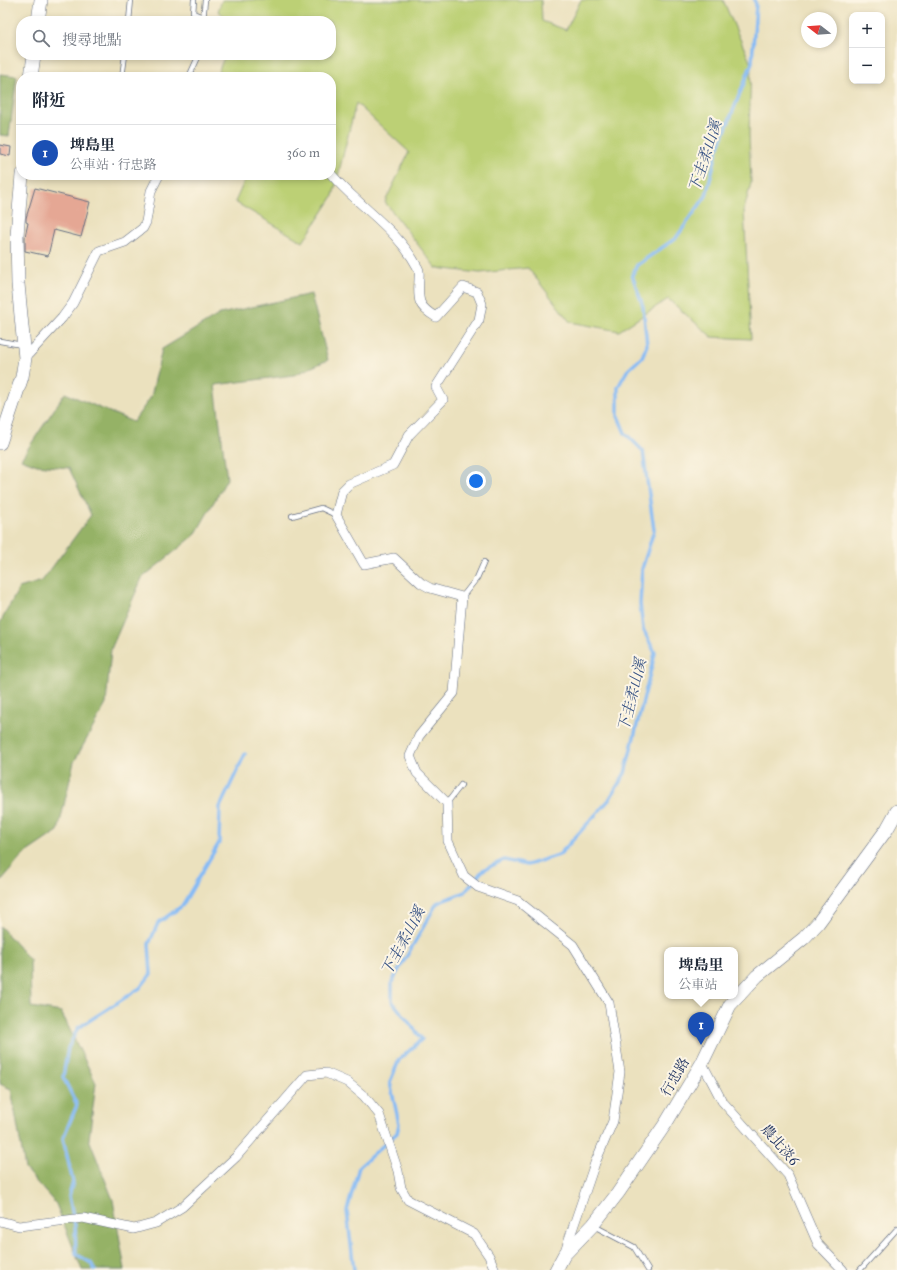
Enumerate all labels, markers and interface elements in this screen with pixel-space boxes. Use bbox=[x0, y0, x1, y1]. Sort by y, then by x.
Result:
north arrow bbox=[801, 12, 837, 48]
map controls bbox=[849, 12, 885, 84]
button: + bbox=[849, 12, 885, 48]
search box bbox=[16, 16, 336, 60]
icon: search bbox=[30, 27, 52, 49]
text: 搜尋地點 bbox=[62, 31, 122, 49]
button: − bbox=[849, 48, 885, 84]
text: 附近 bbox=[32, 90, 66, 111]
water label: 下圭柔山溪 bbox=[685, 116, 726, 194]
text: 埤島里 bbox=[70, 136, 115, 154]
text: 1 bbox=[42, 145, 48, 161]
text: 360 m bbox=[287, 145, 320, 161]
text: 公車站 · 行忠路 bbox=[70, 157, 156, 173]
your location bbox=[466, 471, 486, 491]
water label: 下圭柔山溪 bbox=[614, 655, 650, 734]
water label: 下圭柔山溪 bbox=[377, 902, 429, 978]
popup bbox=[664, 947, 738, 999]
text: 埤島里 bbox=[678, 956, 724, 974]
text: 公車站 bbox=[678, 977, 718, 993]
pin: 1 bbox=[688, 1012, 714, 1045]
street label: 行忠路 bbox=[657, 1055, 693, 1099]
street label: 農北淡6 bbox=[757, 1121, 803, 1170]

